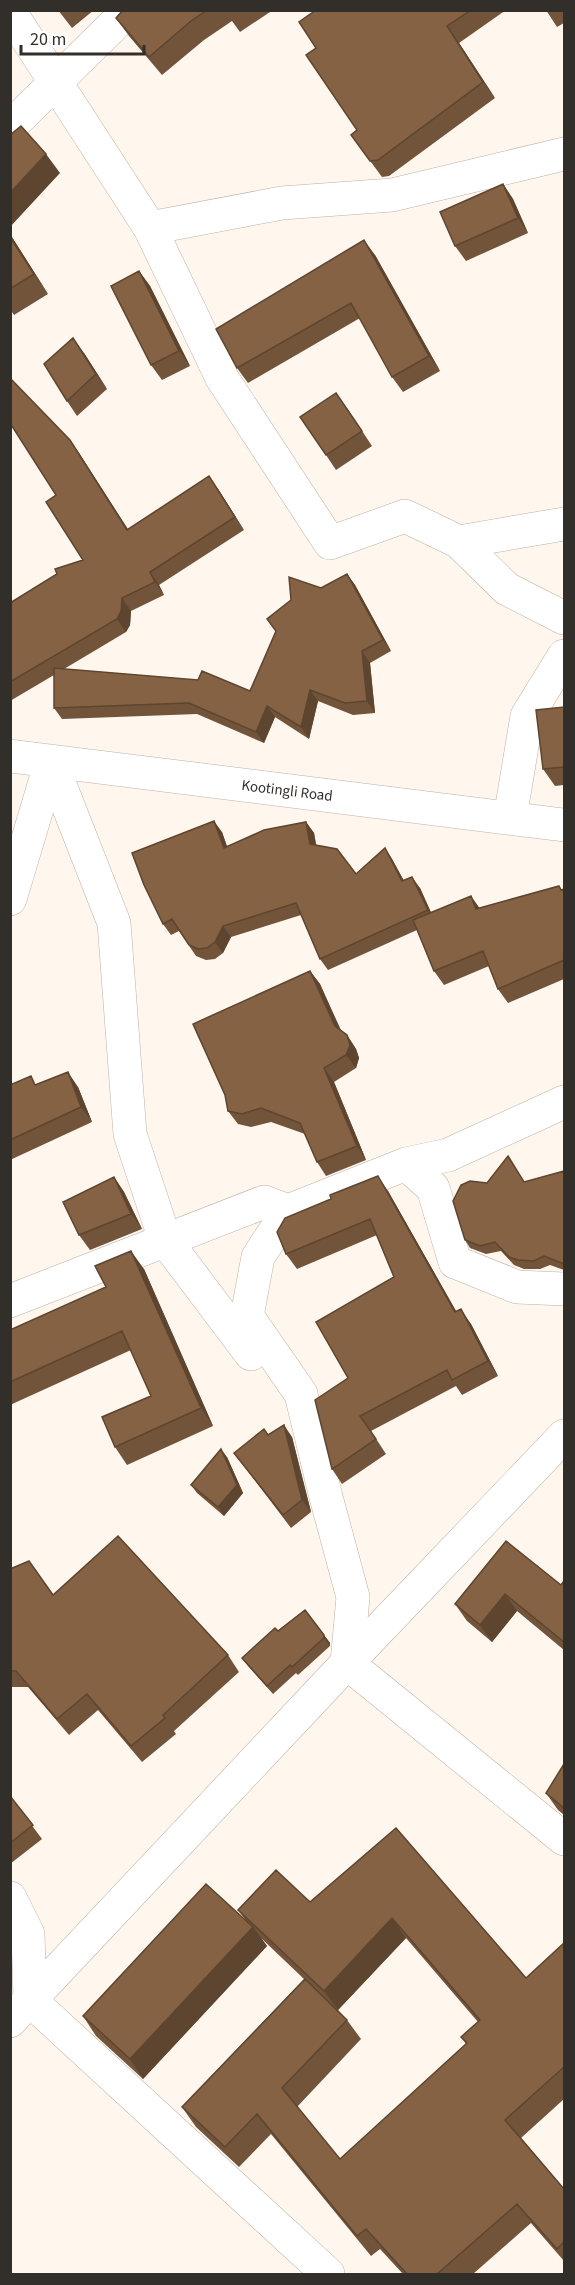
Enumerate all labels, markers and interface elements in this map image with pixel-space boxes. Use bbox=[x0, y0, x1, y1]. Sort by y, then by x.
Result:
scale bar bbox=[21, 18, 144, 56]
text: 20 m bbox=[30, 27, 66, 52]
street label: Kootingli Road bbox=[240, 775, 334, 807]

